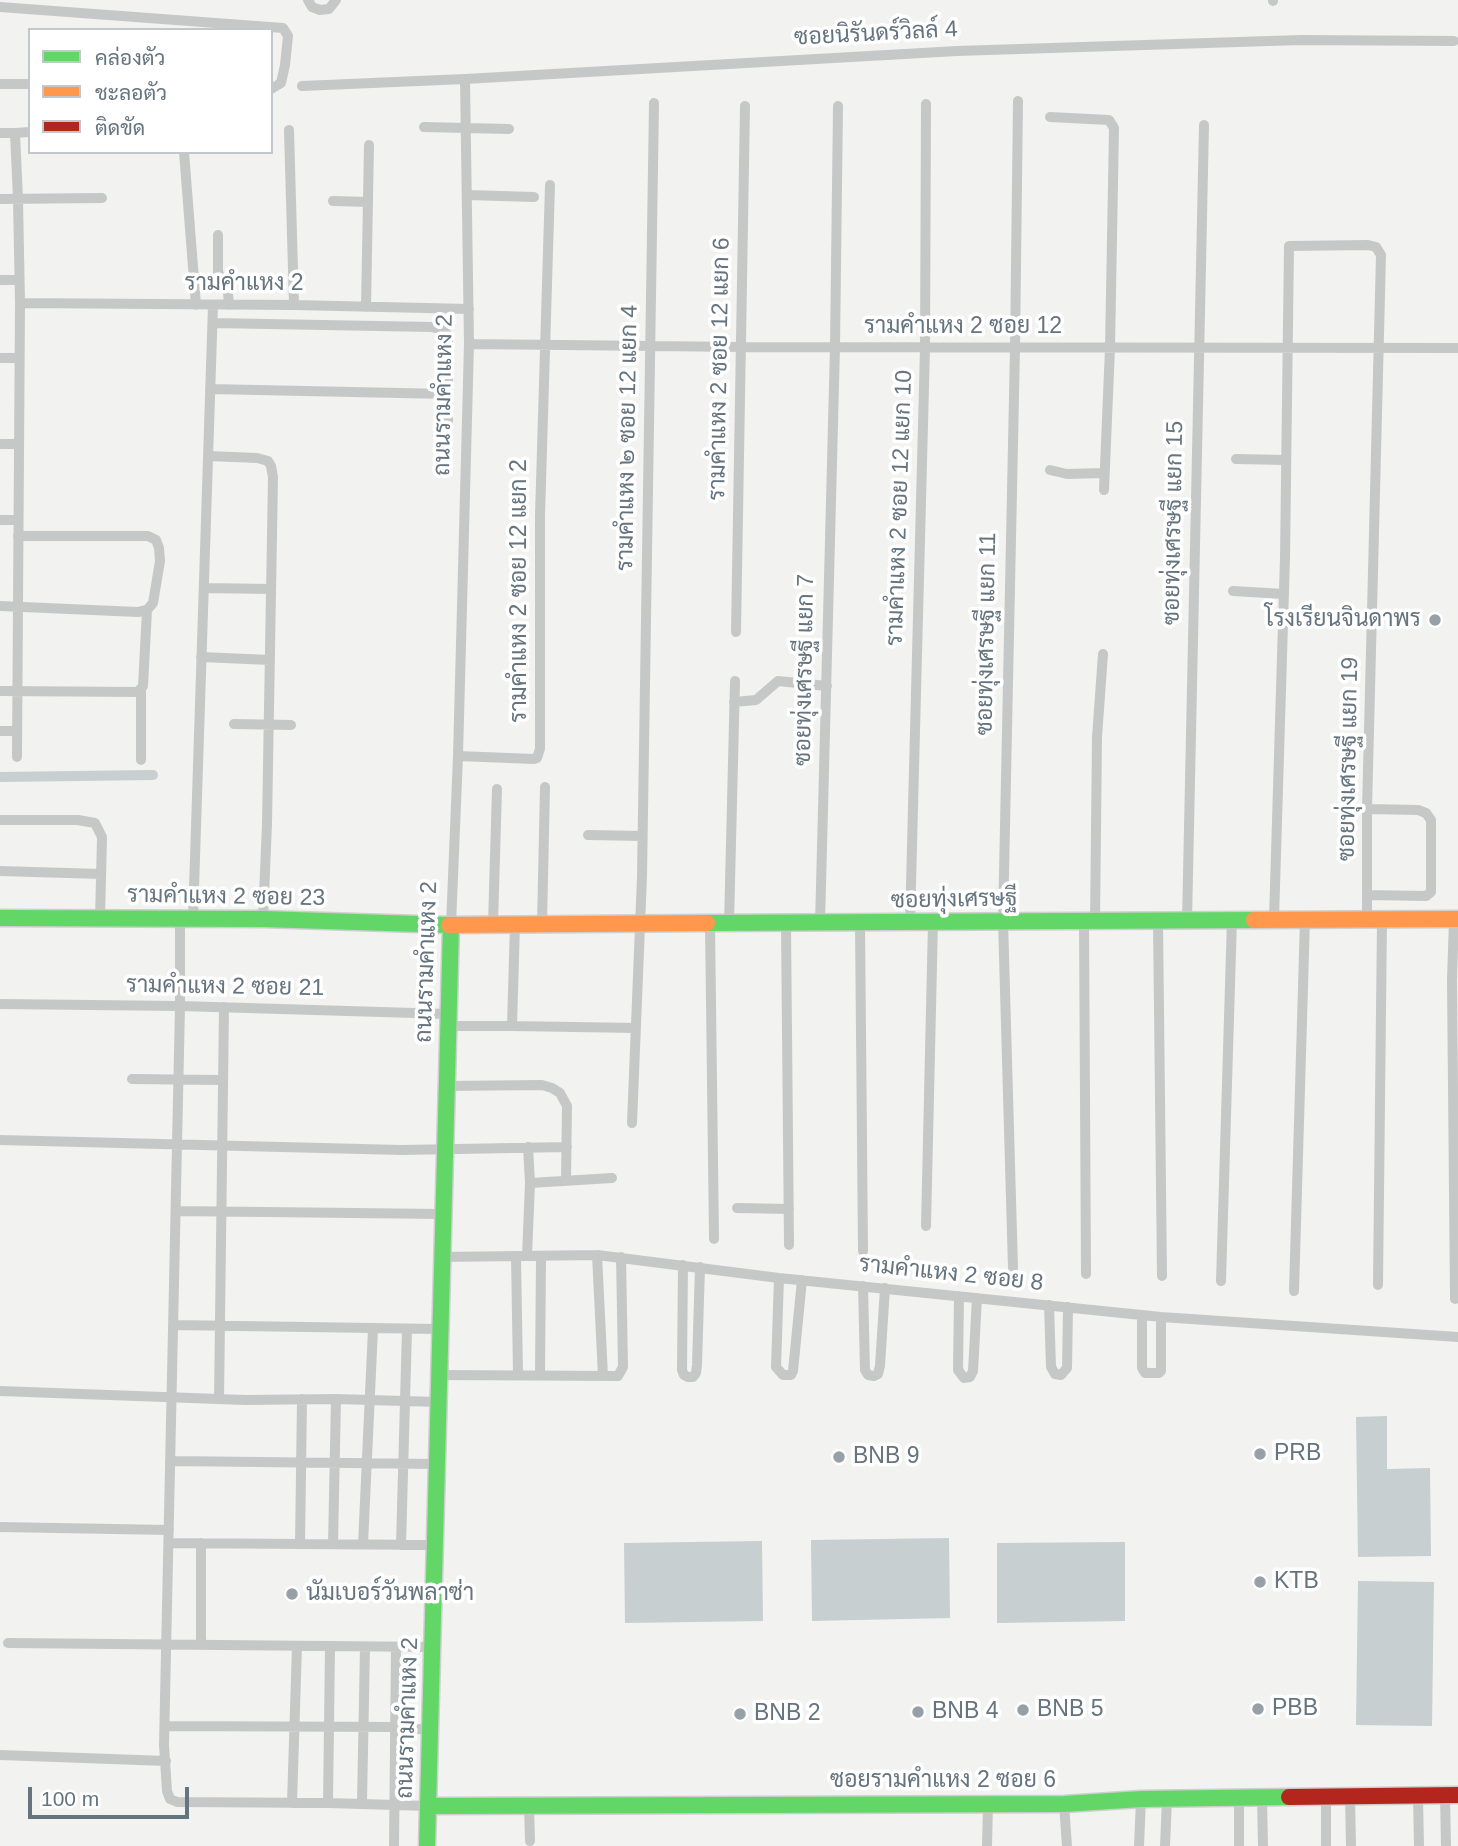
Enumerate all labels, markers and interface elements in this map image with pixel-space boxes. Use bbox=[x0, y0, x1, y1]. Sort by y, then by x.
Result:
street label: ซอยนิรันดร์วิลล์ 4 bbox=[794, 16, 958, 52]
legend bbox=[28, 28, 273, 154]
text: คล่องตัว bbox=[95, 46, 165, 69]
text: ชะลอตัว bbox=[95, 81, 167, 104]
text: ติดขัด bbox=[95, 116, 145, 139]
street label: รามคำแหง 2 ซอย 12 แยก 6 bbox=[704, 237, 736, 501]
street label: รามคำแหง 2 bbox=[184, 270, 304, 298]
street label: รามคำแหง ๒ ซอย 12 แยก 4 bbox=[612, 305, 644, 571]
street label: รามคำแหง 2 ซอย 12 bbox=[864, 313, 1062, 341]
street label: ถนนรามคำแหง 2 bbox=[429, 314, 459, 476]
street label: รามคำแหง 2 ซอย 12 แยก 10 bbox=[881, 369, 919, 647]
street label: ซอยทุ่งเศรษฐี แยก 15 bbox=[1158, 421, 1190, 625]
street label: รามคำแหง 2 ซอย 12 แยก 2 bbox=[506, 459, 534, 723]
street label: ซอยทุ่งเศรษฐี แยก 11 bbox=[971, 532, 1003, 736]
street label: ซอยทุ่งเศรษฐี แยก 7 bbox=[790, 574, 820, 766]
place label: โรงเรียนจินดาพร bbox=[1265, 606, 1421, 634]
marker: โรงเรียนจินดาพร bbox=[1427, 612, 1443, 628]
street label: ซอยทุ่งเศรษฐี แยก 19 bbox=[1333, 657, 1365, 861]
street label: รามคำแหง 2 ซอย 23 bbox=[127, 881, 325, 913]
street label: ถนนรามคำแหง 2 bbox=[410, 881, 444, 1043]
street label: ซอยทุ่งเศรษฐี bbox=[891, 885, 1017, 915]
street label: รามคำแหง 2 ซอย 21 bbox=[126, 971, 324, 1003]
street label: รามคำแหง 2 ซอย 8 bbox=[857, 1251, 1045, 1297]
place label: PRB bbox=[1274, 1440, 1321, 1468]
place label: BNB 9 bbox=[853, 1443, 919, 1471]
marker: PRB bbox=[1252, 1446, 1268, 1462]
marker: BNB 9 bbox=[831, 1449, 847, 1465]
place label: KTB bbox=[1274, 1568, 1319, 1596]
marker: KTB bbox=[1252, 1574, 1268, 1590]
place label: นัมเบอร์วันพลาซ่า bbox=[306, 1580, 474, 1608]
marker: นัมเบอร์วันพลาซ่า bbox=[284, 1586, 300, 1602]
street label: ถนนรามคำแหง 2 bbox=[391, 1637, 425, 1799]
place label: PBB bbox=[1272, 1695, 1318, 1723]
place label: BNB 5 bbox=[1037, 1696, 1103, 1724]
place label: BNB 4 bbox=[932, 1698, 998, 1726]
place label: BNB 2 bbox=[754, 1700, 820, 1728]
marker: PBB bbox=[1250, 1701, 1266, 1717]
marker: BNB 5 bbox=[1015, 1702, 1031, 1718]
marker: BNB 4 bbox=[910, 1704, 926, 1720]
marker: BNB 2 bbox=[732, 1706, 748, 1722]
street label: ซอยรามคำแหง 2 ซอย 6 bbox=[830, 1767, 1056, 1795]
scale bar bbox=[32, 1772, 192, 1816]
text: 100 m bbox=[41, 1787, 99, 1810]

